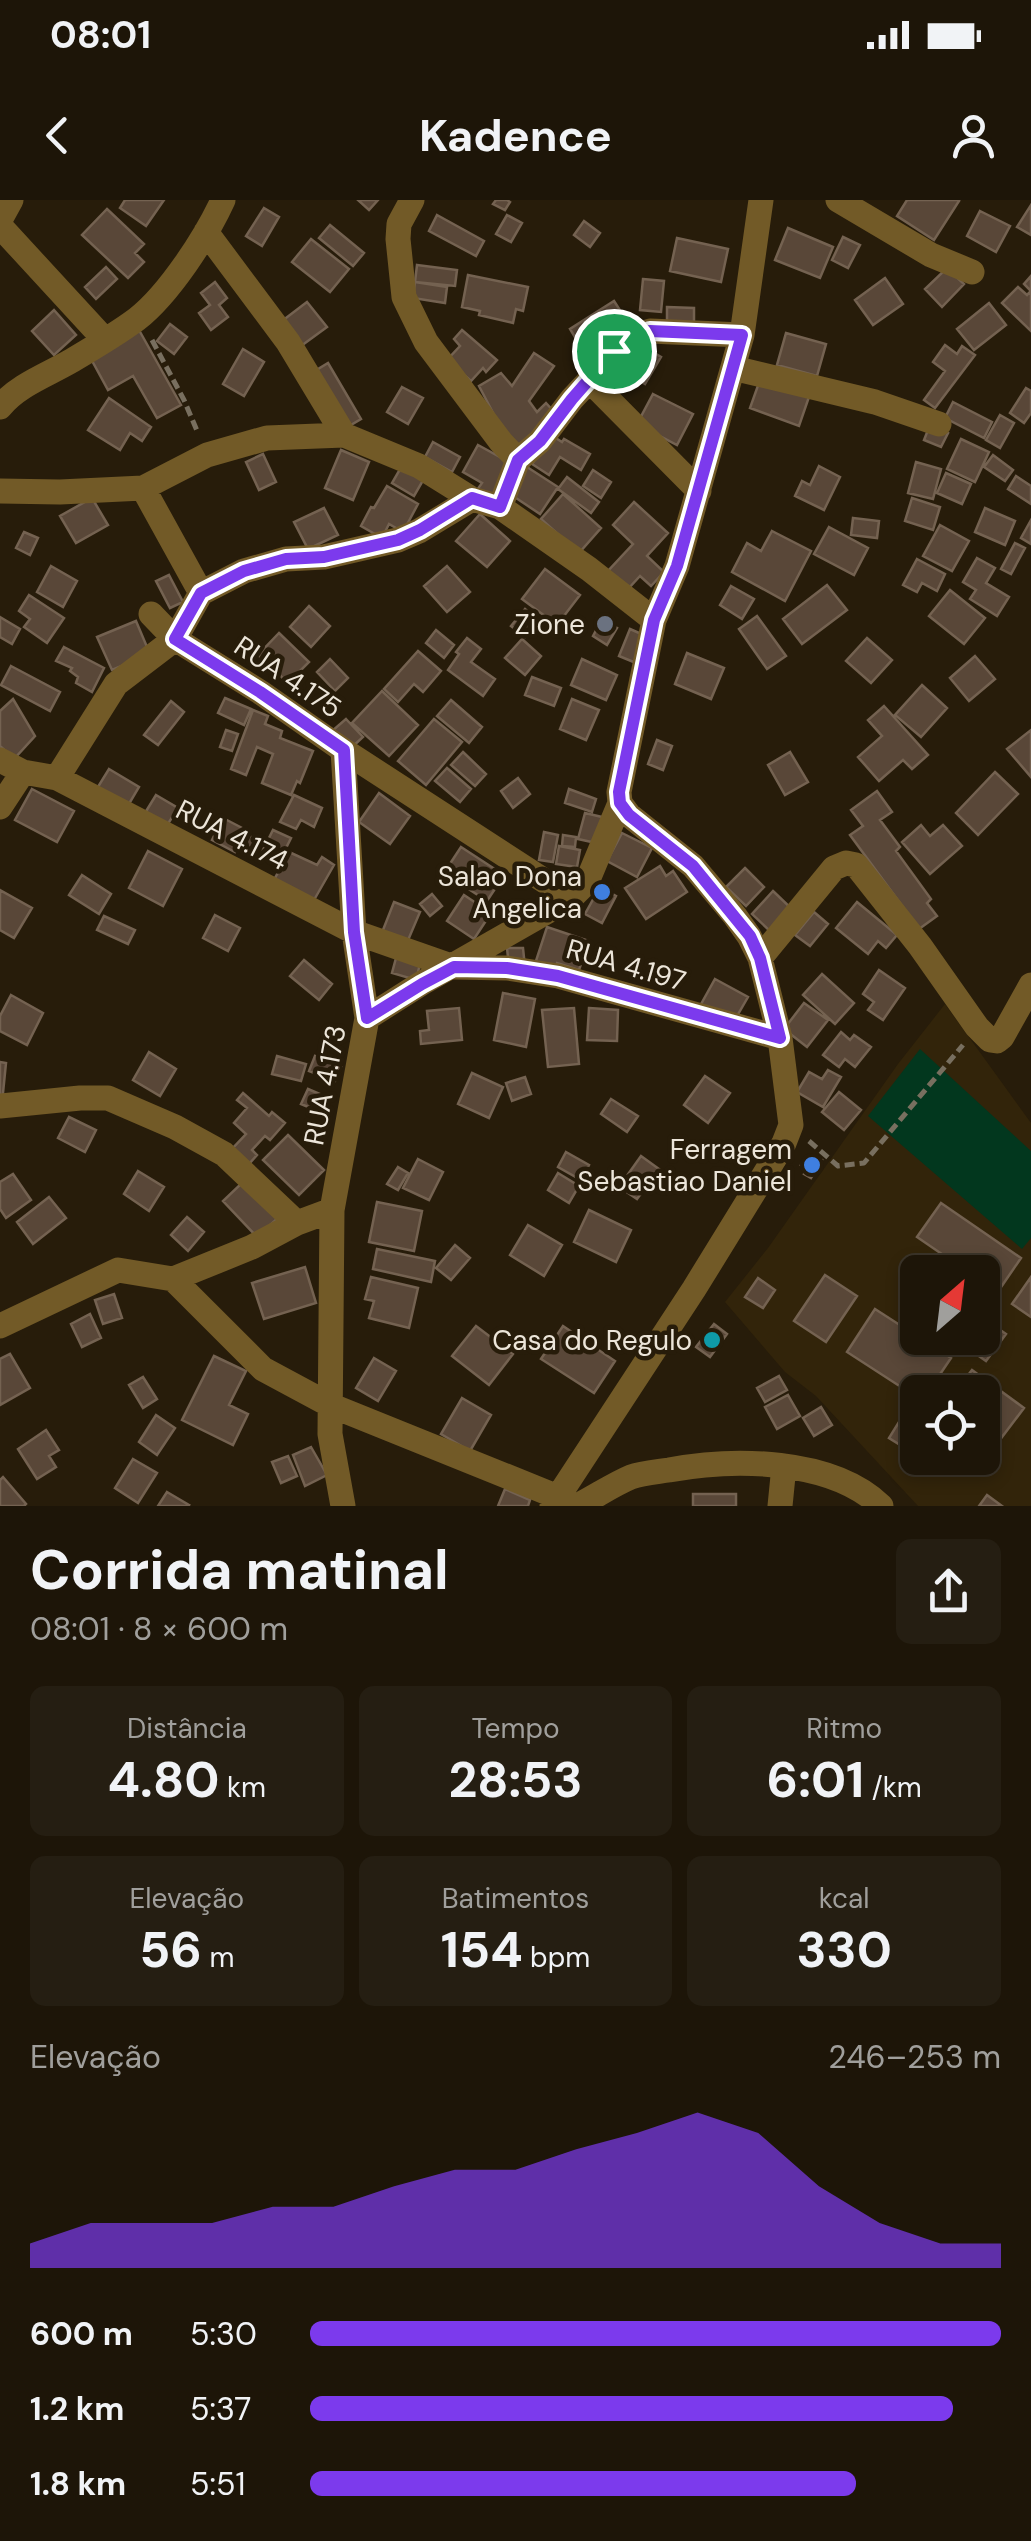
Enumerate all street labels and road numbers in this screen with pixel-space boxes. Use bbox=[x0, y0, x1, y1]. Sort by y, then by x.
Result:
street label: RUA 4.175 bbox=[227, 628, 349, 726]
street label: RUA 4.174 bbox=[170, 791, 294, 879]
street label: RUA 4.197 bbox=[562, 930, 690, 1000]
street label: RUA 4.173 bbox=[295, 1022, 355, 1148]

